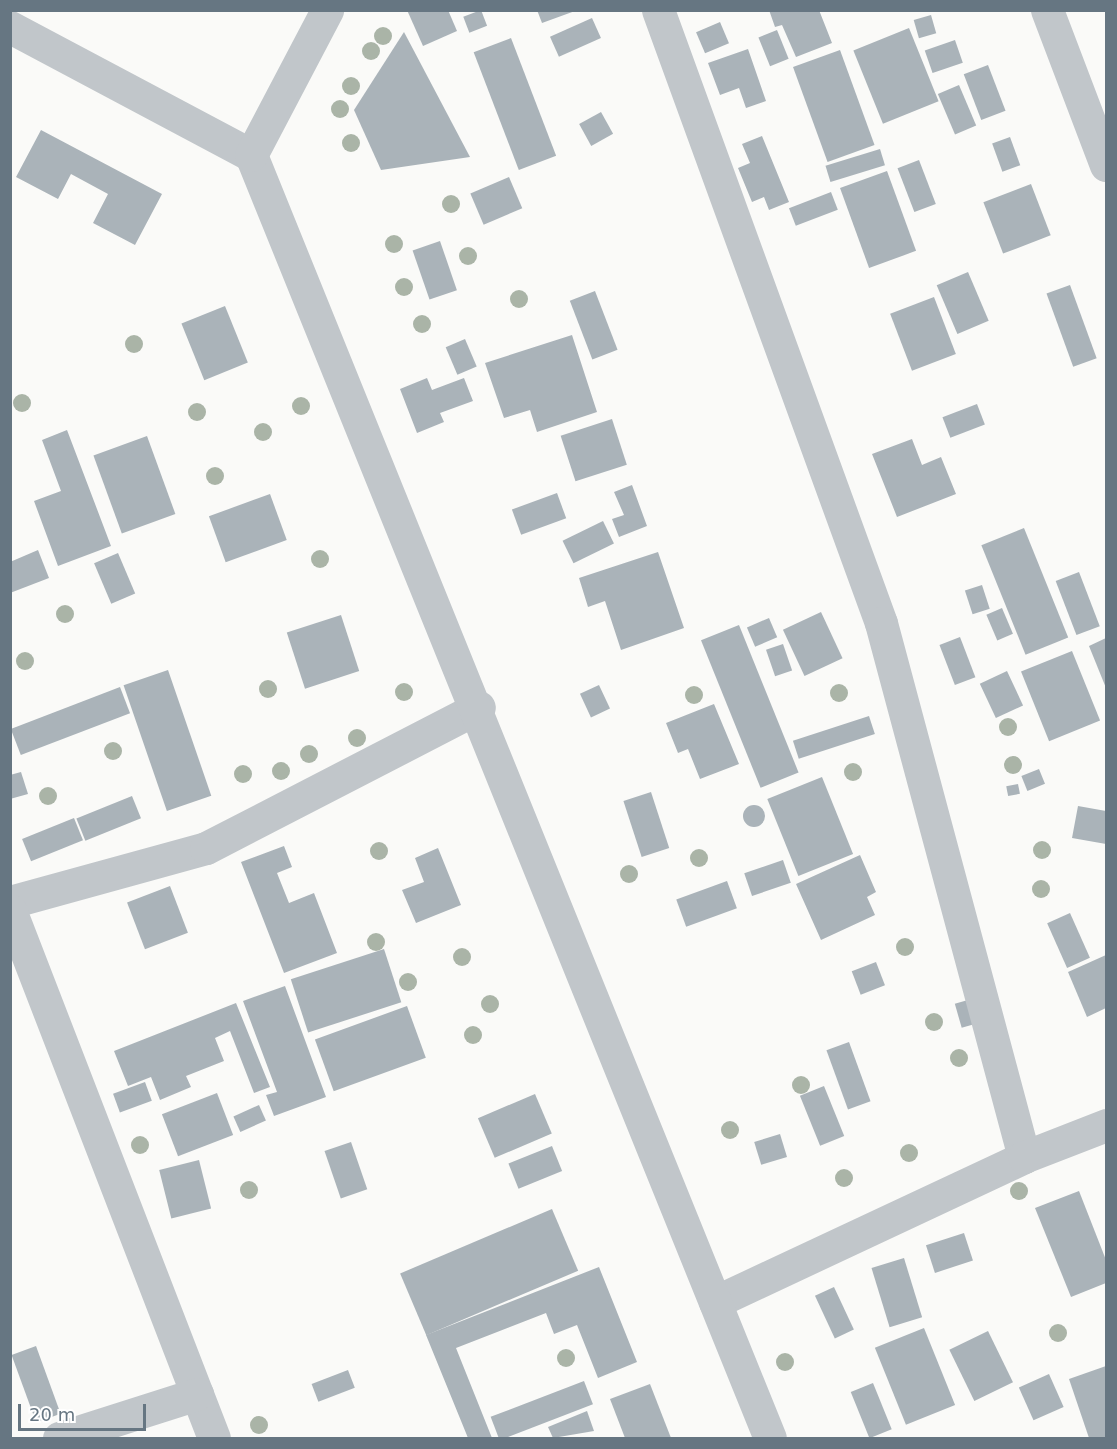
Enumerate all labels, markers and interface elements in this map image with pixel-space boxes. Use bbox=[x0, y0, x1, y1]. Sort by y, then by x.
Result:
scale bar bbox=[21, 1392, 148, 1430]
text: 20 m bbox=[29, 1404, 75, 1425]

